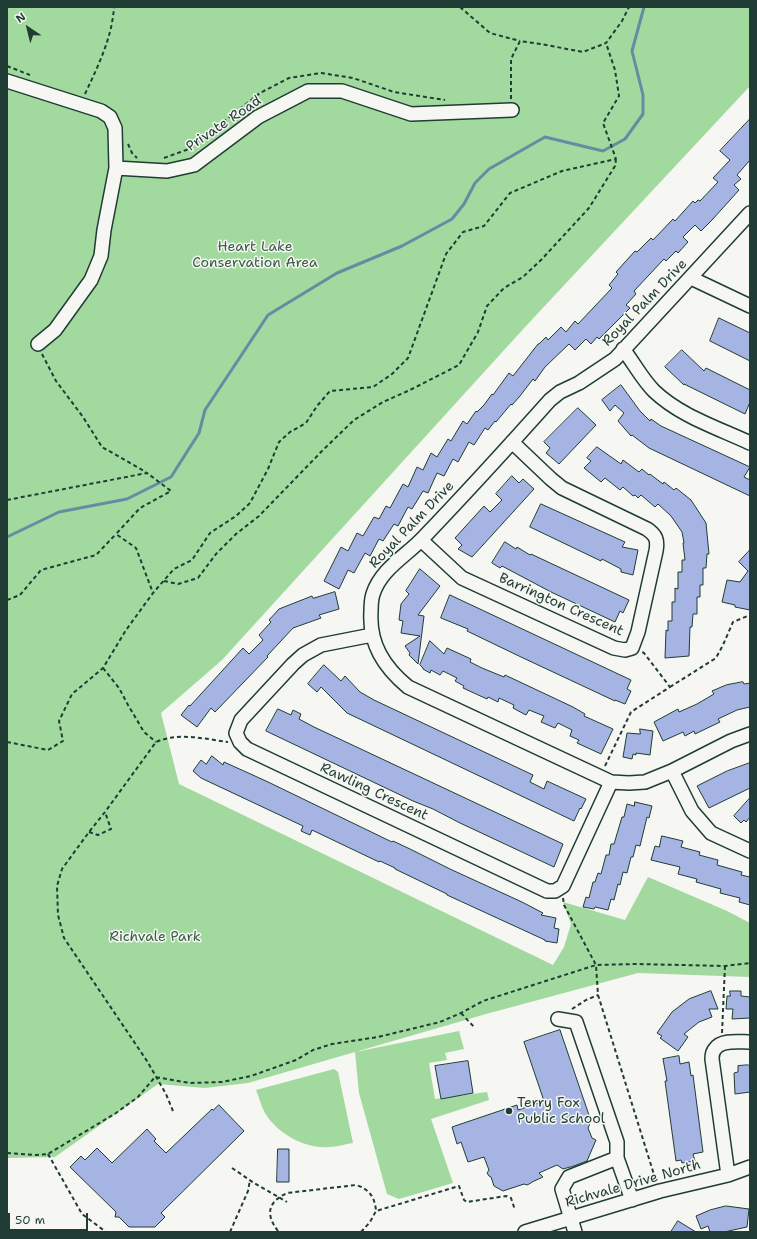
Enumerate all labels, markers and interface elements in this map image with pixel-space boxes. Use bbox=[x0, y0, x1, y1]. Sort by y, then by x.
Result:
north arrow bbox=[8, 8, 48, 48]
text: N bbox=[13, 9, 29, 26]
street label: Private Road bbox=[183, 93, 265, 155]
park label: Heart Lake Conservation Area bbox=[192, 239, 318, 272]
street label: Royal Palm Drive bbox=[599, 256, 691, 350]
street label: Royal Palm Drive bbox=[366, 478, 458, 572]
street label: Barrington Crescent bbox=[496, 570, 626, 640]
street label: Rawling Crescent bbox=[317, 760, 431, 824]
park label: Richvale Park bbox=[109, 929, 201, 945]
place label: Terry Fox Public School bbox=[517, 1095, 605, 1128]
marker: Terry Fox Public School bbox=[504, 1106, 514, 1116]
street label: Richvale Drive North bbox=[563, 1157, 703, 1211]
scale bar bbox=[10, 1205, 90, 1231]
text: 50 m bbox=[15, 1212, 45, 1228]

